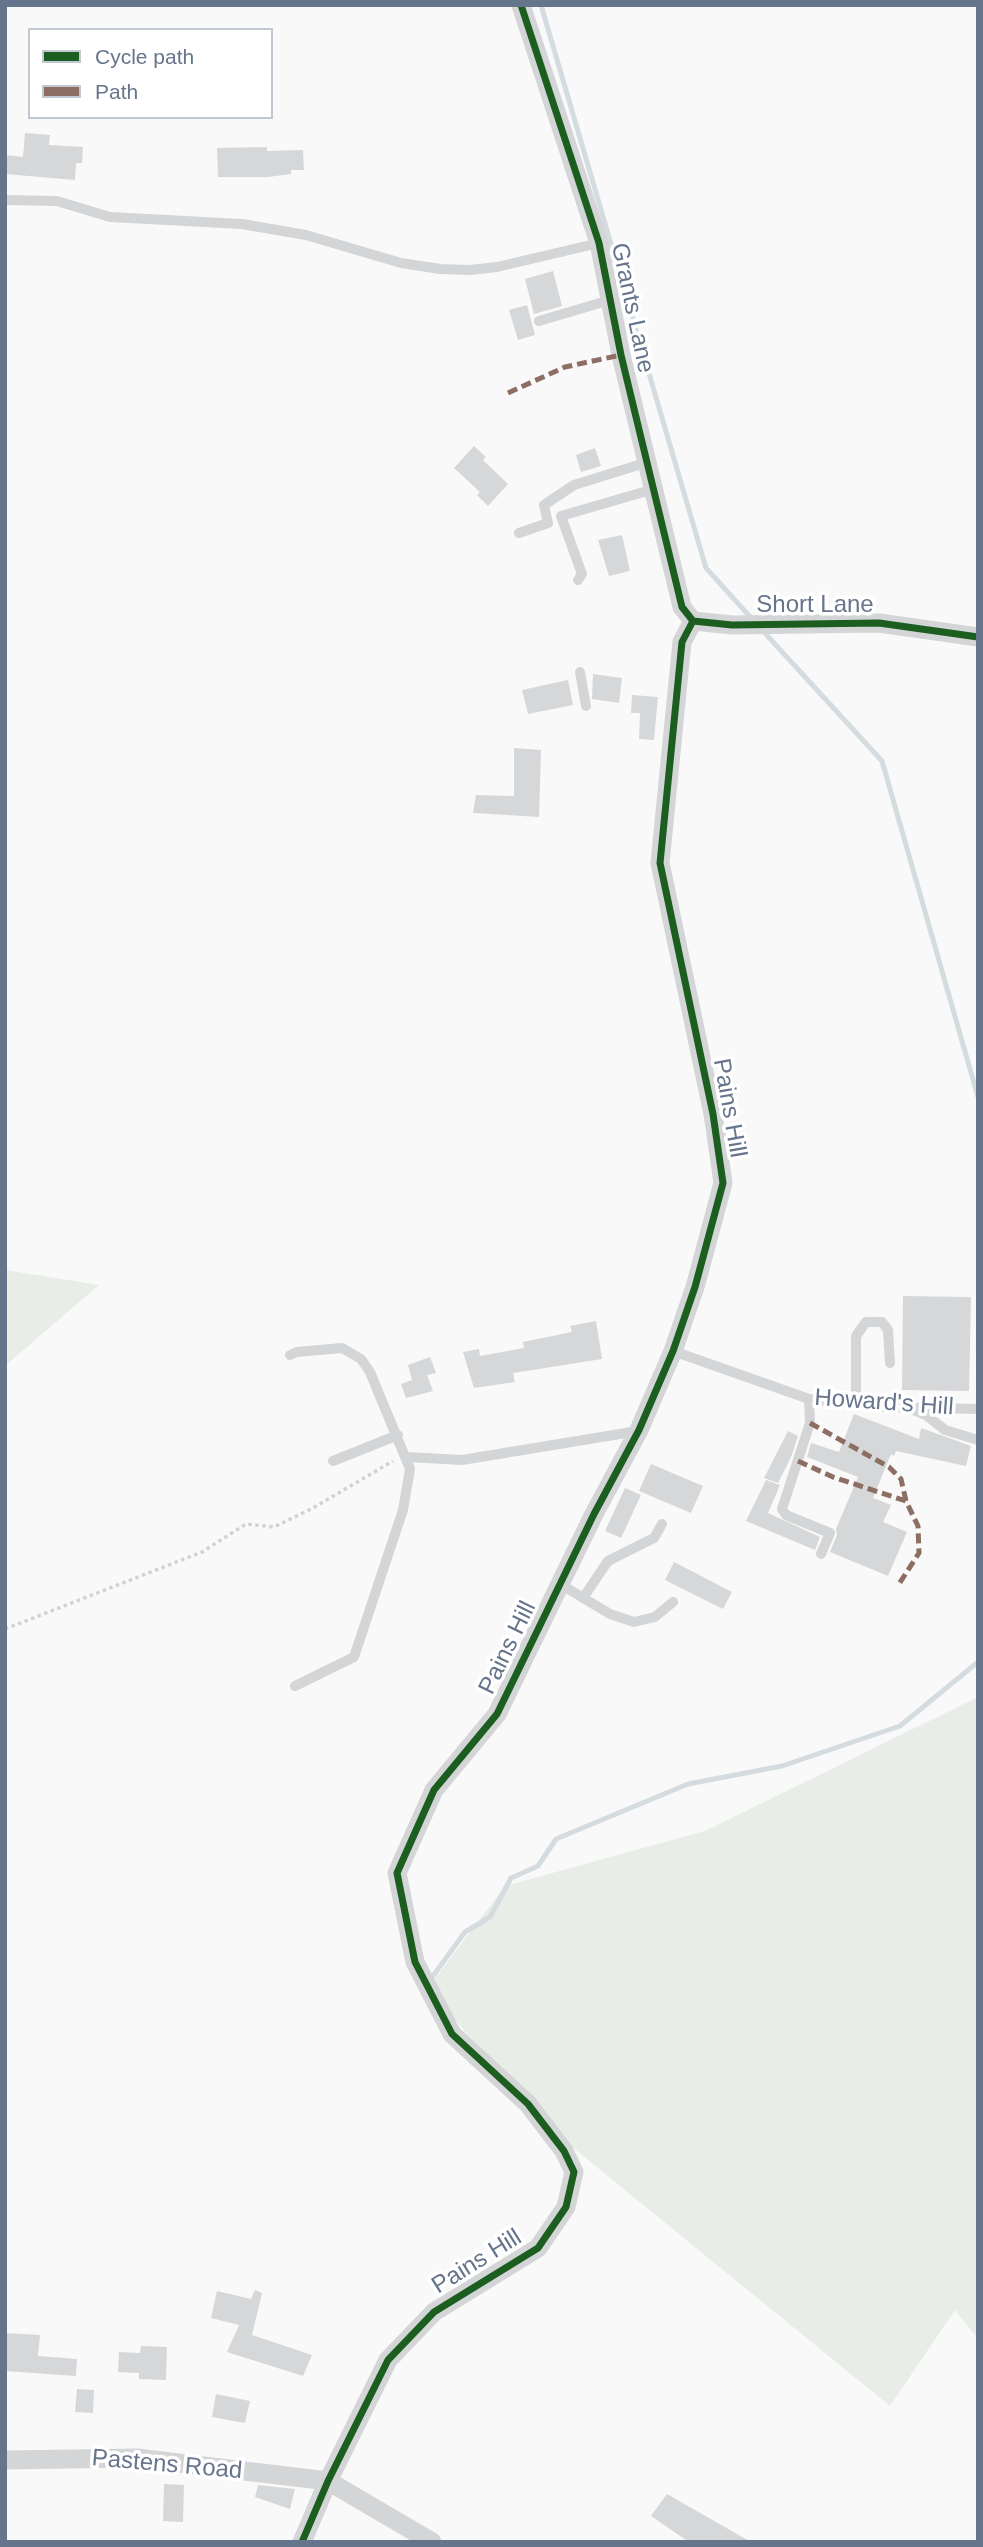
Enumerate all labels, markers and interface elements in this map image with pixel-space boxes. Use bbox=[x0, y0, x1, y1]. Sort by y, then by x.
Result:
legend bbox=[28, 28, 273, 119]
text: Cycle path bbox=[95, 45, 194, 68]
text: Path bbox=[95, 80, 138, 103]
street label: Grants Lane bbox=[604, 240, 660, 376]
street label: Short Lane bbox=[756, 591, 874, 619]
street label: Pains Hill bbox=[706, 1056, 752, 1160]
street label: Howard's Hill bbox=[814, 1384, 954, 1422]
street label: Pains Hill bbox=[473, 1597, 543, 1699]
street label: Pains Hill bbox=[427, 2223, 527, 2301]
street label: Pastens Road bbox=[91, 2444, 243, 2486]

